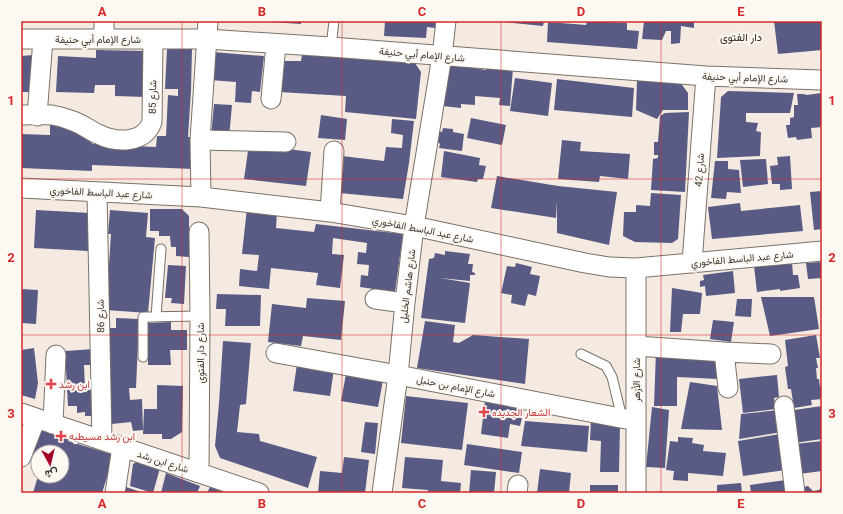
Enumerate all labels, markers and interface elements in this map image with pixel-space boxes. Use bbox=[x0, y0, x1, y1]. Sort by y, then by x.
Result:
text: A bbox=[98, 4, 107, 19]
text: B bbox=[258, 4, 266, 19]
text: C bbox=[418, 4, 427, 19]
text: D bbox=[577, 4, 585, 19]
text: E bbox=[737, 4, 745, 19]
district label: دار الفتوى bbox=[720, 31, 762, 44]
street label: شارع الإمام أبي حنيفة bbox=[55, 34, 141, 48]
street label: شارع الإمام أبي حنيفة bbox=[378, 45, 465, 67]
street label: شارع الإمام أبي حنيفة bbox=[702, 71, 788, 87]
street label: شارع 85 bbox=[147, 80, 159, 114]
text: 1 bbox=[7, 93, 15, 108]
text: 1 bbox=[828, 93, 836, 108]
street label: شارع 42 bbox=[693, 153, 707, 187]
street label: شارع عبد الباسط الفاخوري bbox=[49, 184, 153, 204]
street label: شارع عبد الباسط الفاخوري bbox=[371, 214, 475, 248]
street label: شارع هاشم الخليل bbox=[397, 248, 419, 324]
street label: شارع عبد الباسط الفاخوري bbox=[690, 249, 794, 271]
text: 2 bbox=[7, 250, 15, 265]
text: 2 bbox=[828, 250, 836, 265]
street label: شارع 86 bbox=[95, 299, 107, 333]
street label: شارع دار الفتوى bbox=[195, 322, 207, 383]
street label: شارع الأزهر bbox=[631, 358, 643, 403]
street label: شارع الإمام بن حنبل bbox=[415, 373, 496, 401]
marker: ابن رشد bbox=[46, 379, 56, 389]
place label: ابن رشد bbox=[59, 379, 90, 391]
text: 3 bbox=[7, 406, 15, 421]
text: 3 bbox=[828, 406, 836, 421]
marker: الشعار الجديده bbox=[479, 407, 489, 417]
place label: الشعار الجديده bbox=[492, 407, 550, 419]
marker: ابن رشد مسيطبه bbox=[56, 431, 66, 441]
place label: ابن رشد مسيطبه bbox=[69, 431, 135, 443]
north arrow bbox=[30, 444, 70, 484]
street label: شارع ابن رشد bbox=[135, 448, 190, 476]
text: ش bbox=[44, 466, 59, 481]
text: A bbox=[98, 496, 107, 511]
text: B bbox=[258, 496, 266, 511]
text: C bbox=[418, 496, 427, 511]
text: D bbox=[577, 496, 585, 511]
text: E bbox=[737, 496, 745, 511]

